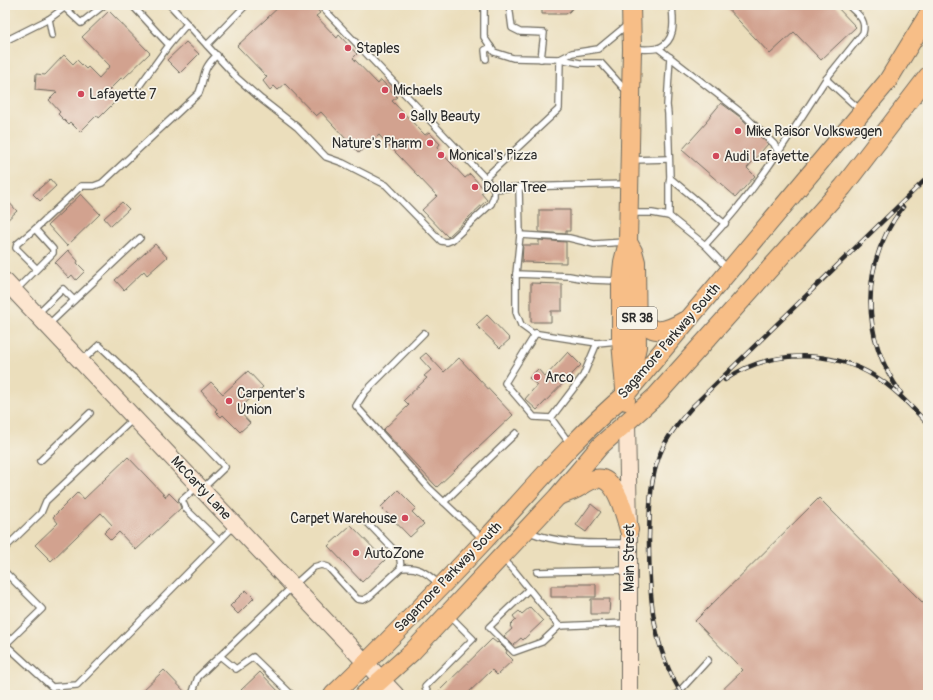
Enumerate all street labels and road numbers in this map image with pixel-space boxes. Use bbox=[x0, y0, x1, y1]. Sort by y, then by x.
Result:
street label: Sagamore Parkway South bbox=[614, 280, 724, 402]
road number: SR 38 bbox=[617, 307, 657, 329]
street label: McCarty Lane bbox=[167, 453, 235, 523]
street label: Sagamore Parkway South bbox=[391, 518, 505, 636]
street label: Main Street bbox=[621, 524, 638, 592]

